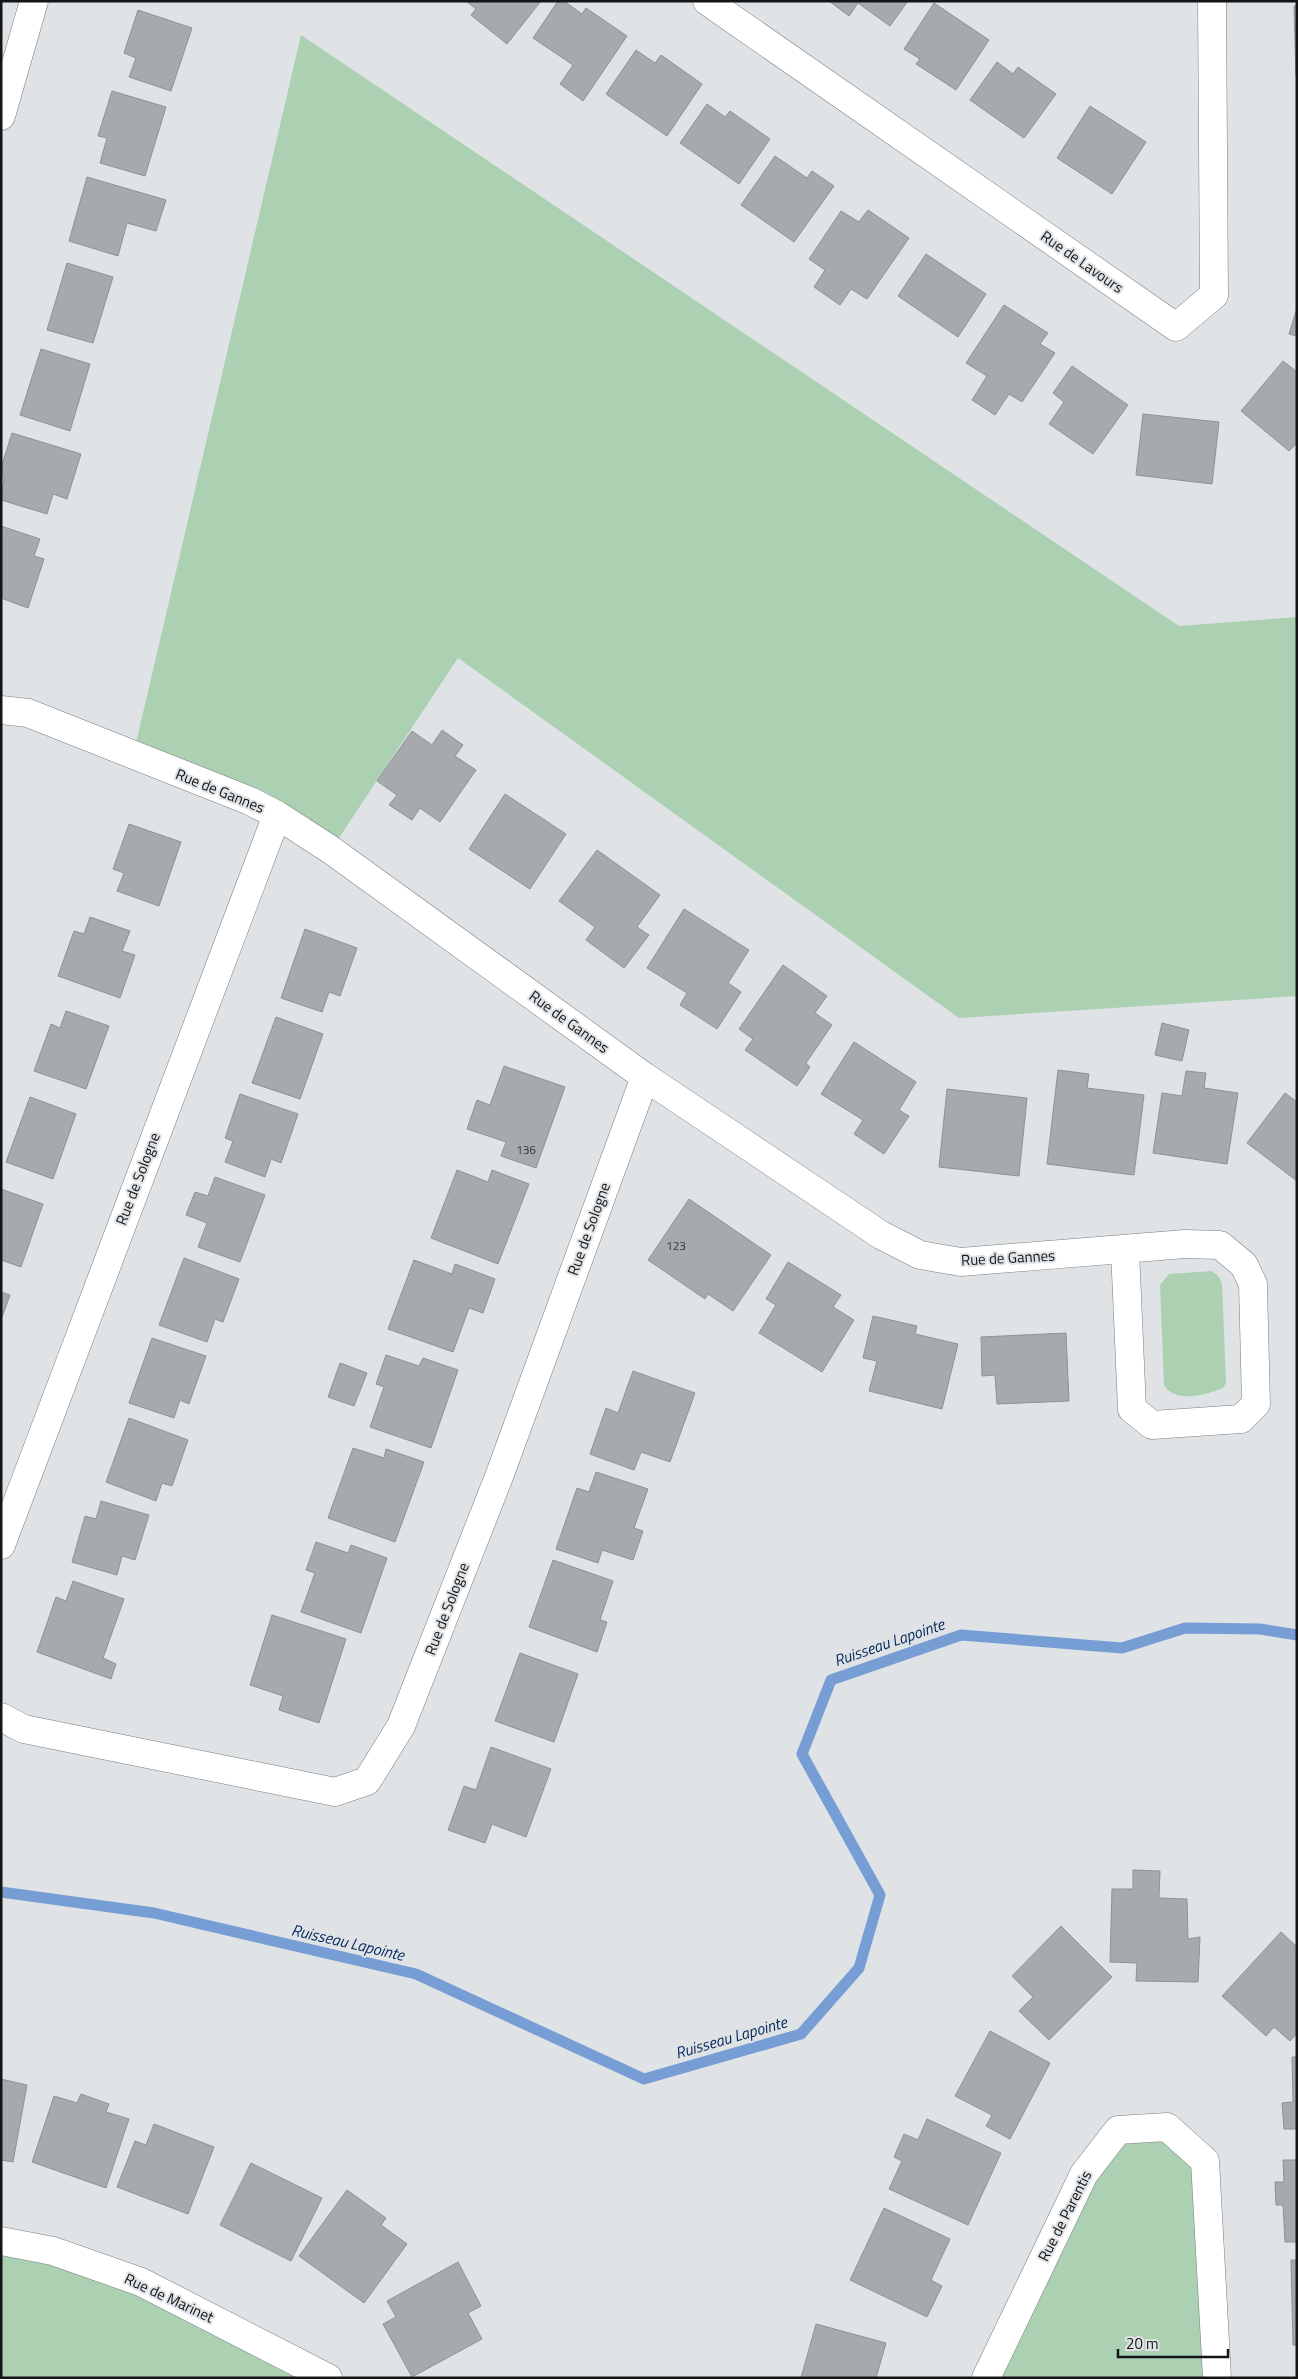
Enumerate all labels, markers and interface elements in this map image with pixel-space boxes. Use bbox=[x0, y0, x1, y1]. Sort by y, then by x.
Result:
street label: Rue de Lavours bbox=[1036, 224, 1128, 299]
street label: Rue de Gannes bbox=[172, 762, 268, 819]
street label: Rue de Gannes bbox=[524, 985, 614, 1059]
street label: Rue de Sologne bbox=[109, 1129, 166, 1229]
house number: 136 bbox=[516, 1140, 536, 1159]
street label: Rue de Sologne bbox=[561, 1179, 616, 1279]
house number: 123 bbox=[666, 1236, 686, 1255]
street label: Rue de Gannes bbox=[960, 1244, 1056, 1271]
street label: Rue de Sologne bbox=[418, 1559, 475, 1659]
water label: Ruisseau Lapointe bbox=[831, 1611, 949, 1672]
water label: Ruisseau Lapointe bbox=[289, 1917, 408, 1967]
water label: Ruisseau Lapointe bbox=[672, 2009, 791, 2064]
street label: Rue de Parentis bbox=[1032, 2166, 1097, 2265]
street label: Rue de Marinet bbox=[121, 2267, 218, 2329]
scale bar bbox=[1118, 2326, 1228, 2358]
text: 20 m bbox=[1126, 2332, 1159, 2355]

